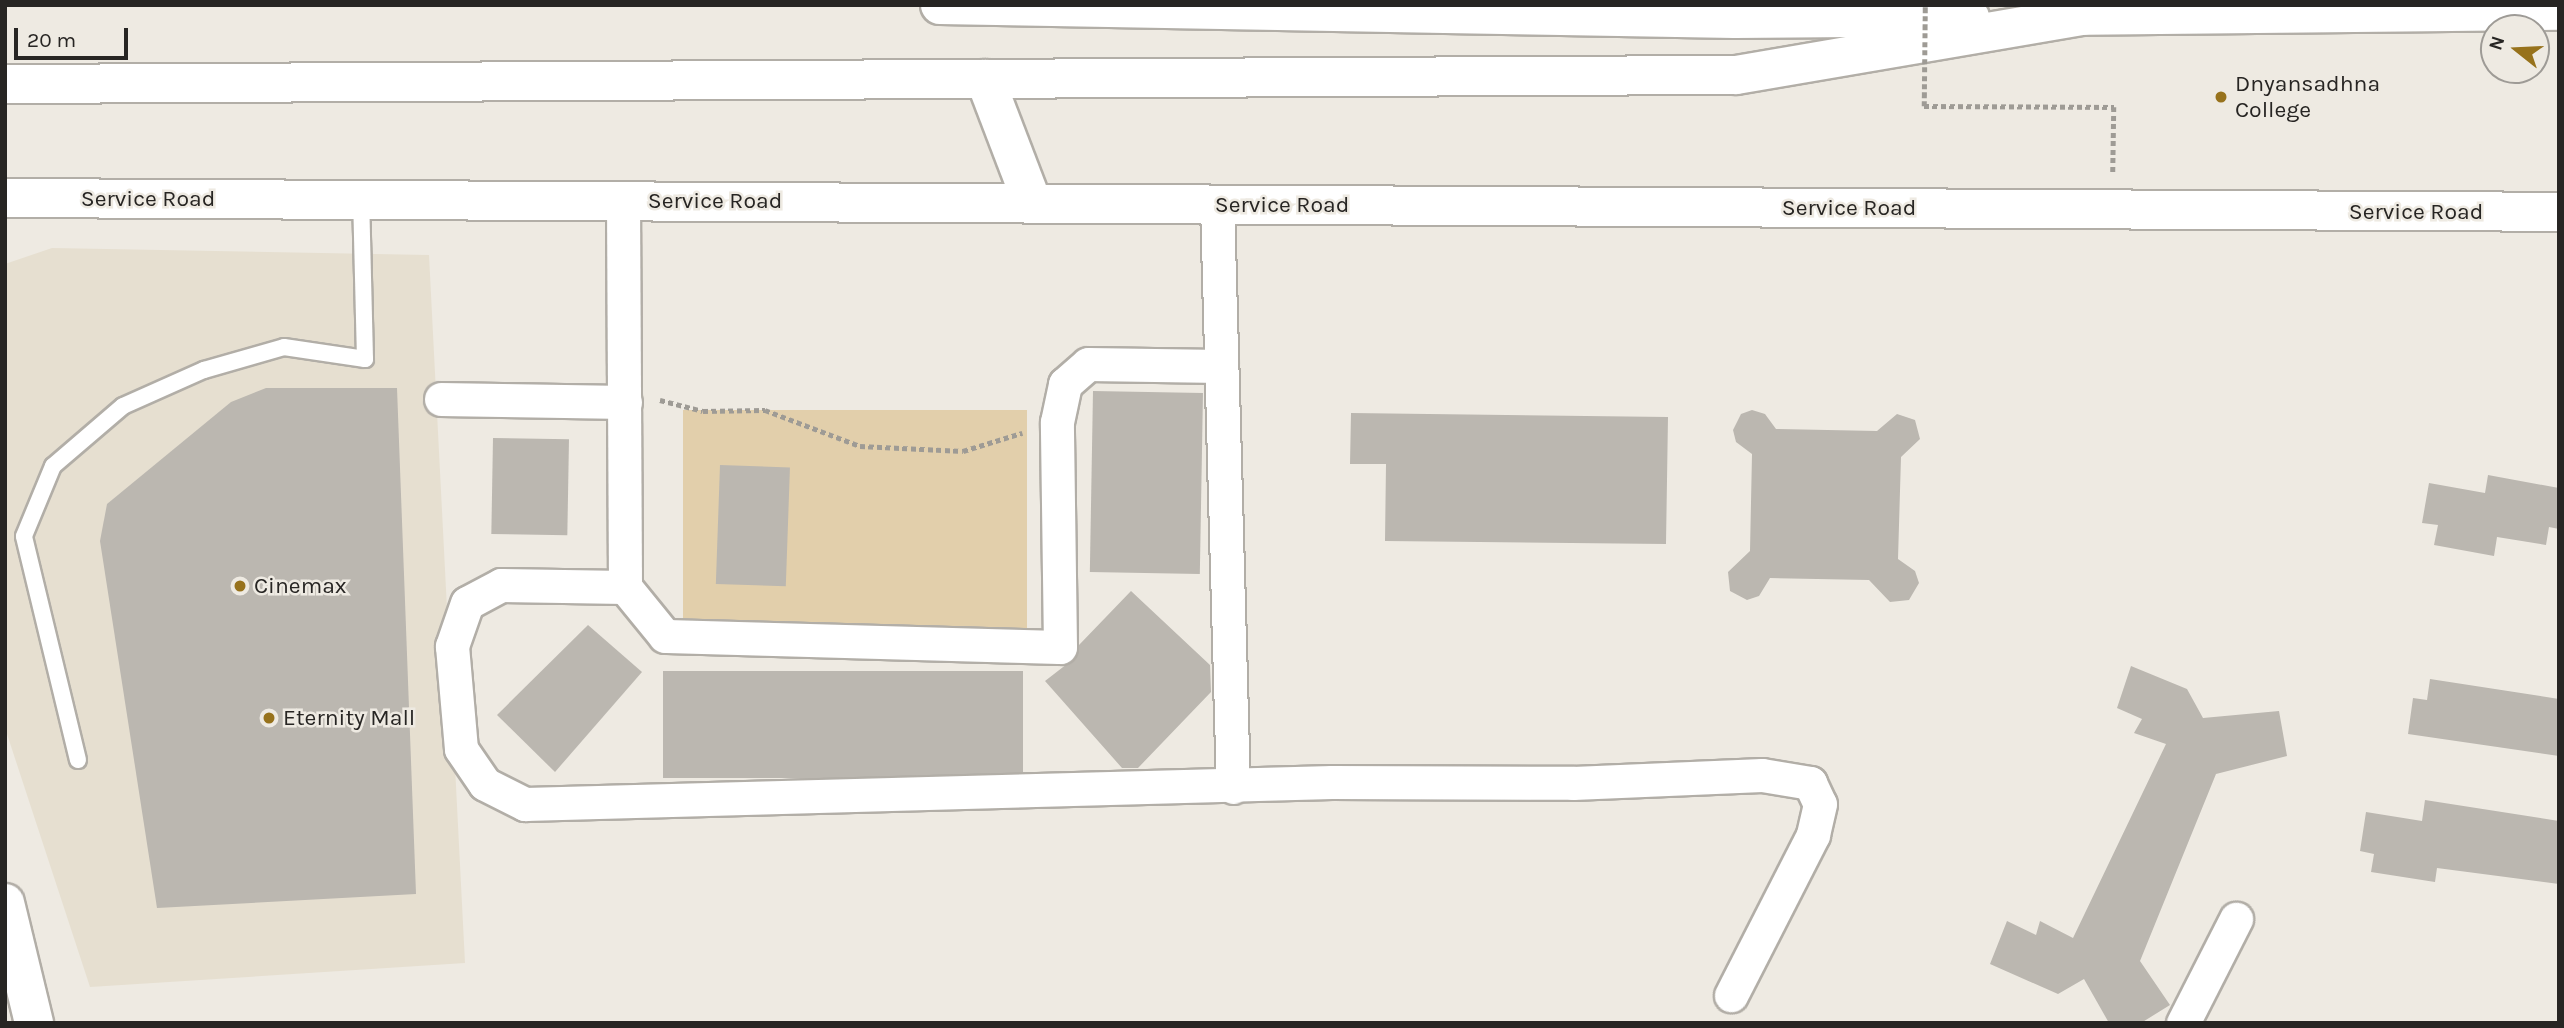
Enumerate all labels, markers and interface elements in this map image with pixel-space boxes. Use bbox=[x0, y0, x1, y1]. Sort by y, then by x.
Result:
scale bar bbox=[18, 14, 131, 58]
north arrow bbox=[2480, 14, 2550, 84]
text: 20 m bbox=[27, 28, 76, 52]
text: N bbox=[2484, 33, 2509, 53]
place label: Dnyansadhna College bbox=[2235, 70, 2380, 124]
marker: Dnyansadhna College bbox=[2213, 89, 2229, 105]
street label: Service Road bbox=[81, 185, 215, 213]
street label: Service Road bbox=[648, 187, 782, 215]
street label: Service Road bbox=[1215, 191, 1349, 219]
street label: Service Road bbox=[1782, 194, 1916, 222]
street label: Service Road bbox=[2349, 198, 2483, 226]
place label: Cinemax bbox=[254, 572, 347, 600]
marker: Cinemax bbox=[232, 578, 248, 594]
place label: Eternity Mall bbox=[283, 704, 415, 732]
marker: Eternity Mall bbox=[261, 710, 277, 726]

